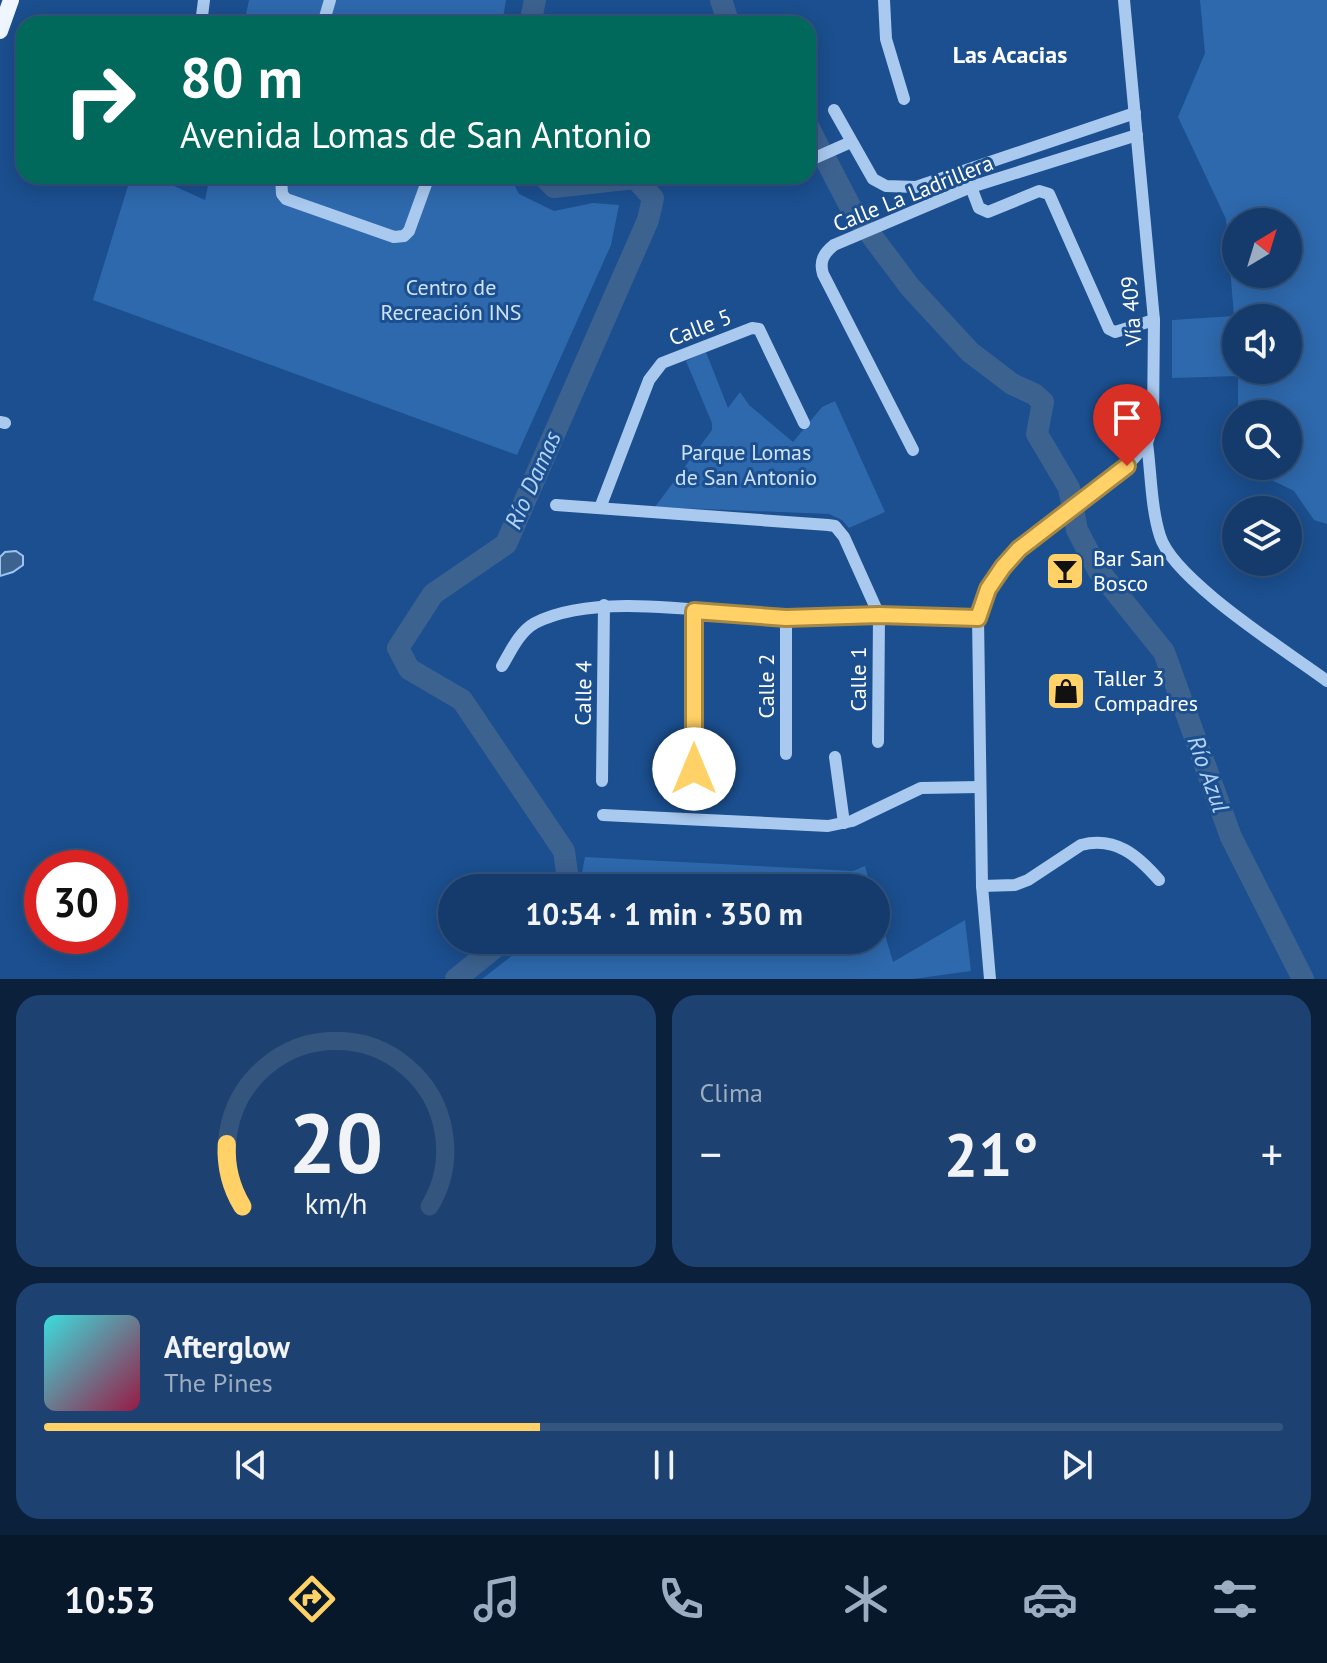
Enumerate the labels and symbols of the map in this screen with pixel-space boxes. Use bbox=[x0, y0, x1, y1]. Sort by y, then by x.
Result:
district label: Las Acacias bbox=[953, 39, 1067, 70]
street label: Calle La Ladrillera bbox=[829, 148, 997, 238]
north arrow bbox=[1222, 208, 1302, 288]
park label: Centro de Recreación INS bbox=[381, 273, 521, 326]
street label: Vía 409 bbox=[1115, 275, 1147, 348]
street label: Calle 5 bbox=[665, 302, 735, 352]
pin bbox=[1093, 384, 1161, 466]
water label: Río Damas bbox=[497, 426, 568, 534]
park label: Parque Lomas de San Antonio bbox=[675, 438, 817, 491]
place label: Bar San Bosco bbox=[1093, 544, 1165, 597]
bar icon: Bar San Bosco bbox=[1044, 550, 1086, 592]
street label: Calle 1 bbox=[844, 647, 872, 712]
street label: Calle 2 bbox=[752, 654, 780, 719]
street label: Calle 4 bbox=[568, 660, 598, 726]
place label: Taller 3 Compadres bbox=[1094, 664, 1198, 717]
shop icon: Taller 3 Compadres bbox=[1045, 670, 1087, 712]
position arrow bbox=[652, 727, 736, 811]
water label: Río Azul bbox=[1180, 731, 1237, 817]
speed limit sign: 30 bbox=[24, 850, 128, 954]

